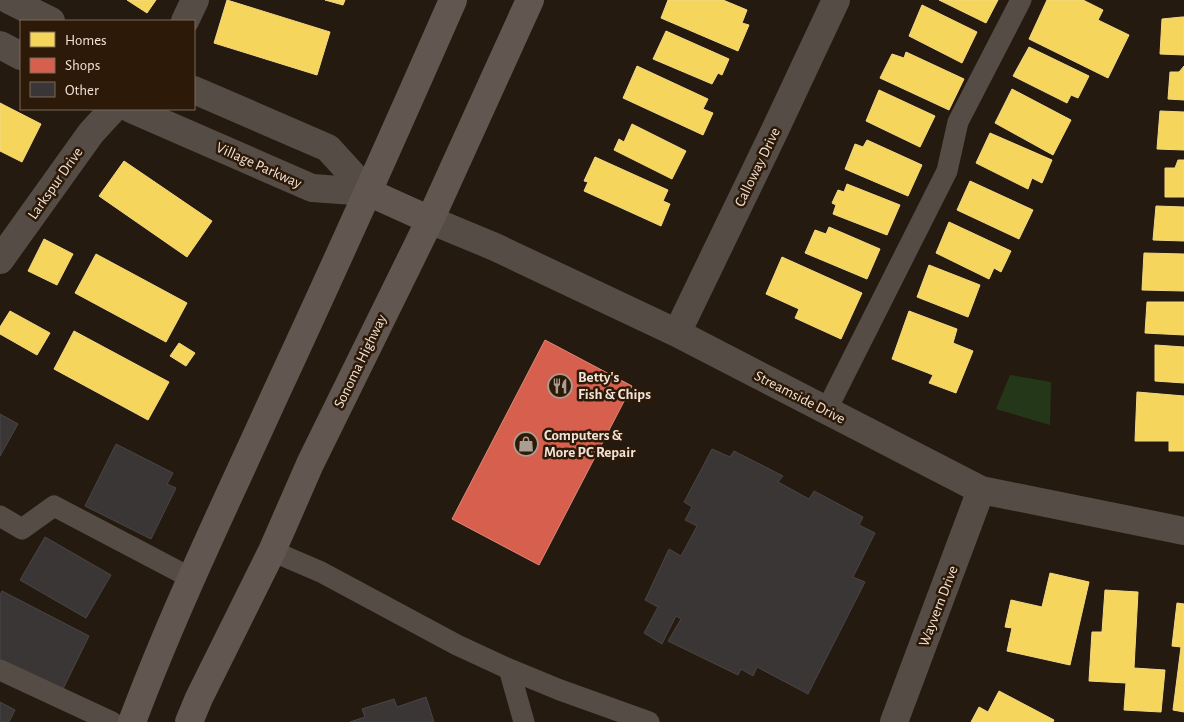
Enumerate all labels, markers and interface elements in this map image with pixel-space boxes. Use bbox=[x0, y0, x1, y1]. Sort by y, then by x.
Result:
legend bbox=[20, 20, 195, 110]
text: Homes bbox=[65, 33, 107, 48]
text: Shops bbox=[65, 58, 100, 73]
text: Other bbox=[65, 83, 99, 98]
street label: Calloway Drive bbox=[732, 125, 783, 209]
street label: Village Parkway bbox=[214, 140, 304, 191]
street label: Larkspur Drive bbox=[25, 145, 86, 222]
street label: Sonoma Highway bbox=[331, 312, 390, 410]
street label: Streamside Drive bbox=[752, 368, 848, 427]
place label: Betty's Fish & Chips bbox=[578, 370, 651, 402]
restaurant icon: Betty's Fish & Chips bbox=[547, 373, 573, 399]
place label: Computers & More PC Repair bbox=[544, 428, 636, 460]
shop icon: Computers & More PC Repair bbox=[513, 431, 539, 457]
street label: Wayvern Drive bbox=[916, 564, 961, 649]

